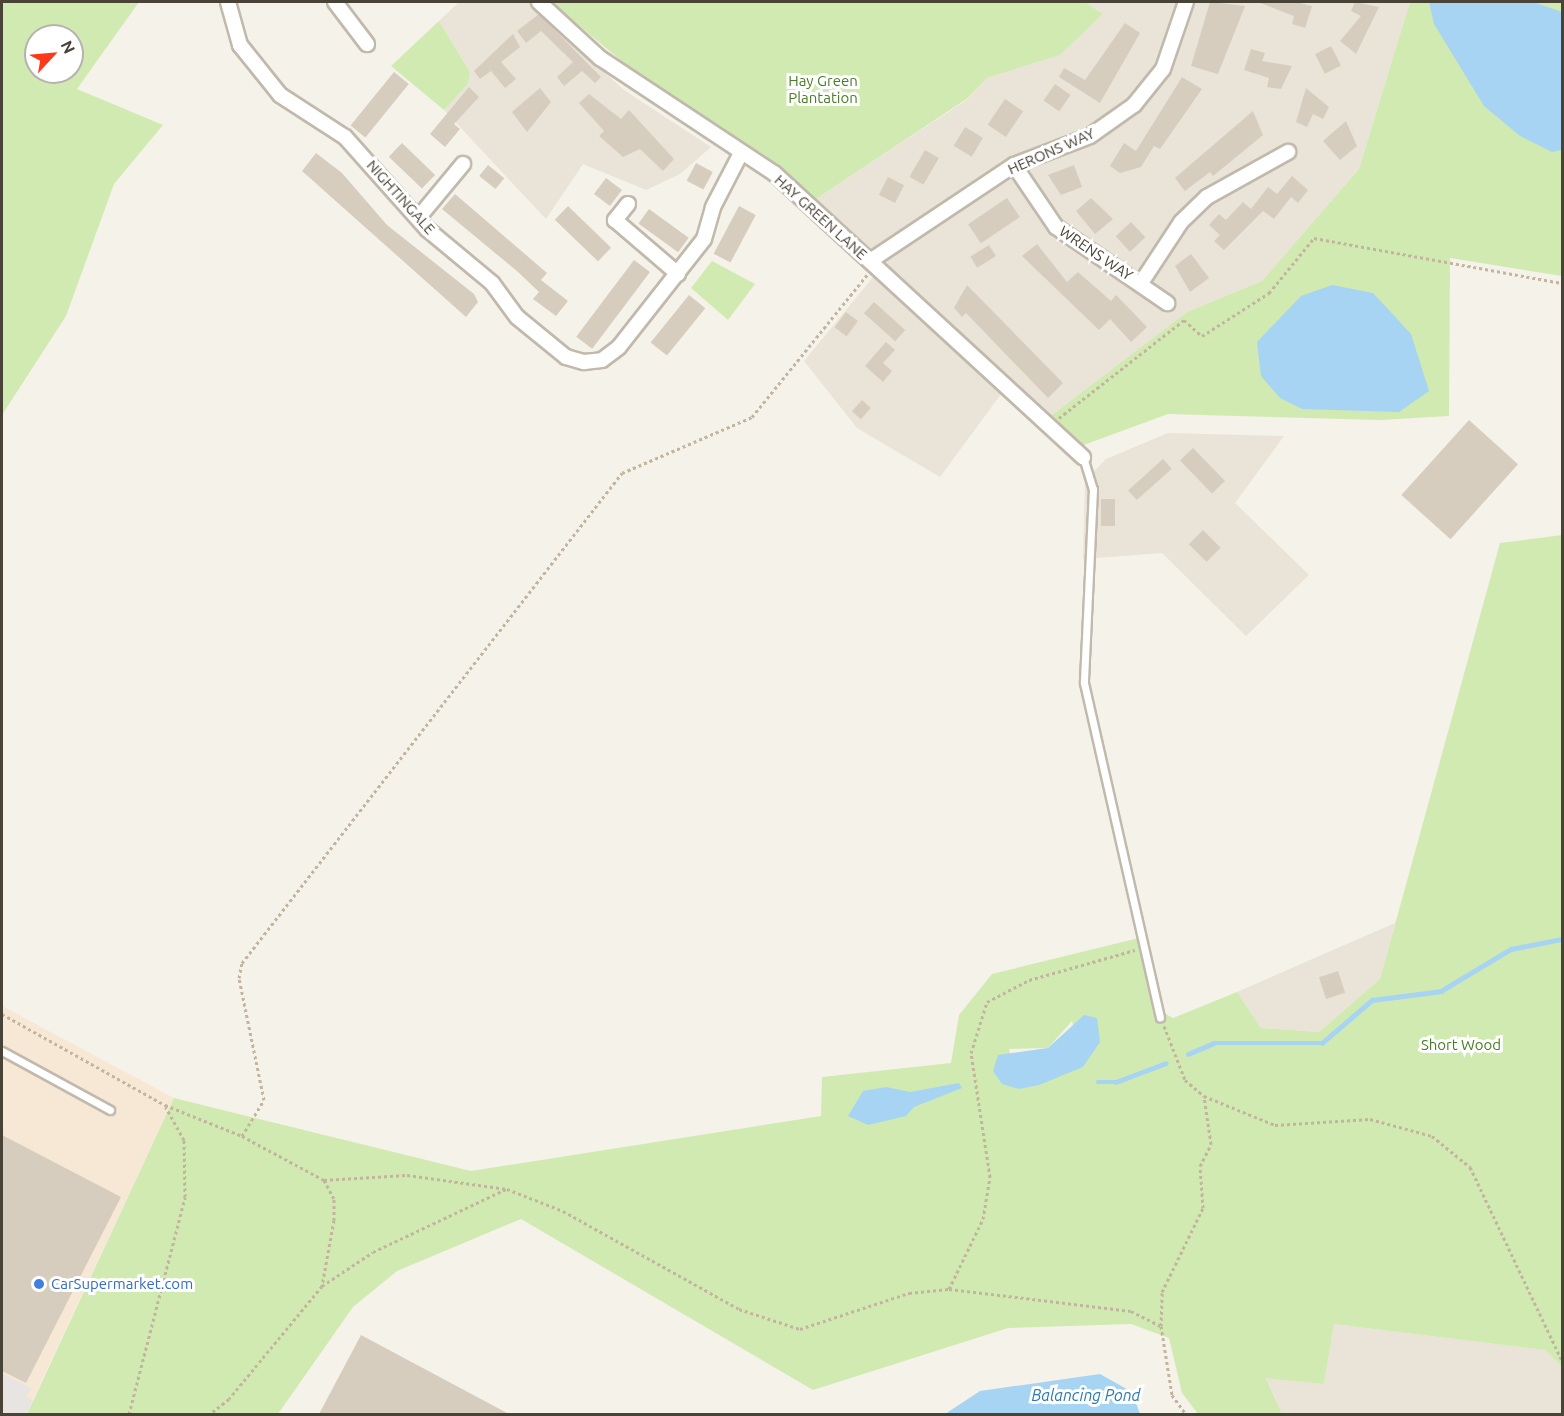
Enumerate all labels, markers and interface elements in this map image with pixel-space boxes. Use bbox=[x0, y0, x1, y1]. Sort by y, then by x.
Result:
north arrow bbox=[24, 24, 84, 84]
text: N bbox=[58, 38, 79, 56]
park label: Hay Green Plantation bbox=[788, 71, 858, 106]
street label: HERONS WAY bbox=[1005, 124, 1097, 178]
street label: NIGHTINGALE bbox=[363, 156, 439, 238]
street label: HAY GREEN LANE bbox=[771, 171, 871, 263]
street label: WRENS WAY bbox=[1056, 222, 1136, 284]
park label: Short Wood bbox=[1421, 1036, 1501, 1054]
place label: CarSupermarket.com bbox=[51, 1275, 193, 1293]
marker: CarSupermarket.com bbox=[32, 1277, 46, 1291]
water label: Balancing Pond bbox=[1031, 1385, 1141, 1405]

